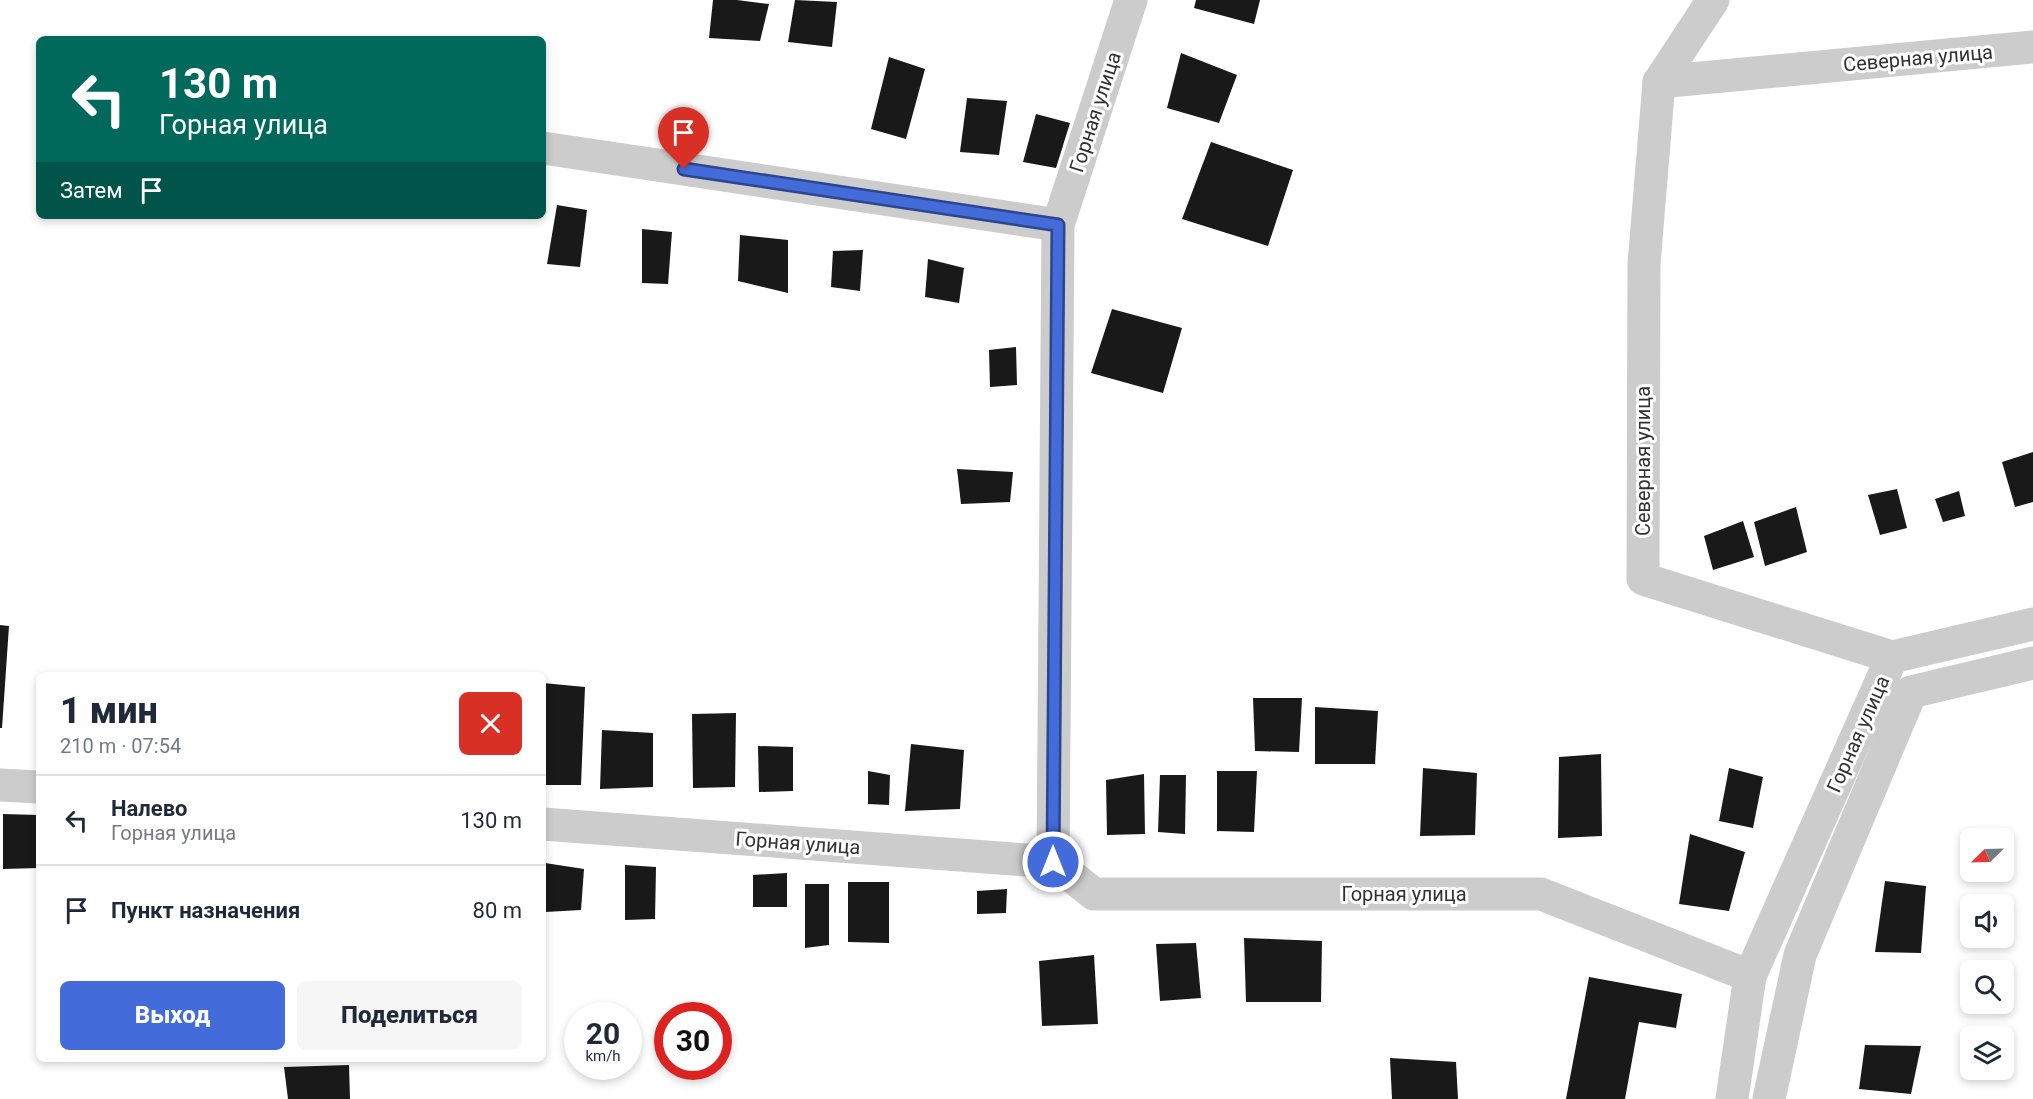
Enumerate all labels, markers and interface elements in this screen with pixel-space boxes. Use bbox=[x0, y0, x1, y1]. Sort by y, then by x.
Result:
street label: Северная улица bbox=[1842, 40, 1994, 76]
street label: Горная улица bbox=[1064, 49, 1126, 175]
text: 130 m bbox=[159, 59, 278, 108]
icon: left bbox=[60, 60, 138, 138]
pin bbox=[658, 107, 709, 169]
text: Горная улица bbox=[159, 109, 328, 141]
icon: arrive bbox=[667, 116, 700, 149]
icon: arrive bbox=[135, 174, 168, 207]
text: Затем bbox=[60, 178, 123, 203]
street label: Северная улица bbox=[1631, 386, 1655, 536]
street label: Горная улица bbox=[1822, 672, 1894, 796]
text: 1 мин bbox=[60, 690, 158, 732]
button: close bbox=[459, 692, 522, 755]
text: 210 m · 07:54 bbox=[60, 734, 181, 758]
text: Налево bbox=[111, 796, 188, 821]
icon: left bbox=[60, 804, 93, 837]
text: 130 m bbox=[460, 808, 522, 833]
text: Горная улица bbox=[111, 821, 236, 845]
street label: Горная улица bbox=[735, 827, 861, 859]
north arrow bbox=[1960, 828, 2014, 882]
map controls bbox=[1960, 828, 2014, 1080]
position arrow bbox=[1021, 830, 1085, 894]
street label: Горная улица bbox=[1341, 882, 1467, 906]
icon: arrive bbox=[60, 894, 93, 927]
button: sound bbox=[1960, 894, 2014, 948]
text: Пункт назначения bbox=[111, 898, 300, 923]
text: 80 m bbox=[473, 898, 522, 923]
button: search bbox=[1960, 960, 2014, 1014]
button: Выход bbox=[60, 981, 285, 1050]
button: Поделиться bbox=[297, 981, 522, 1050]
speed limit sign: 30 bbox=[654, 1002, 732, 1080]
text: 20 bbox=[586, 1016, 620, 1051]
button: layers bbox=[1960, 1026, 2014, 1080]
text: km/h bbox=[585, 1047, 621, 1065]

